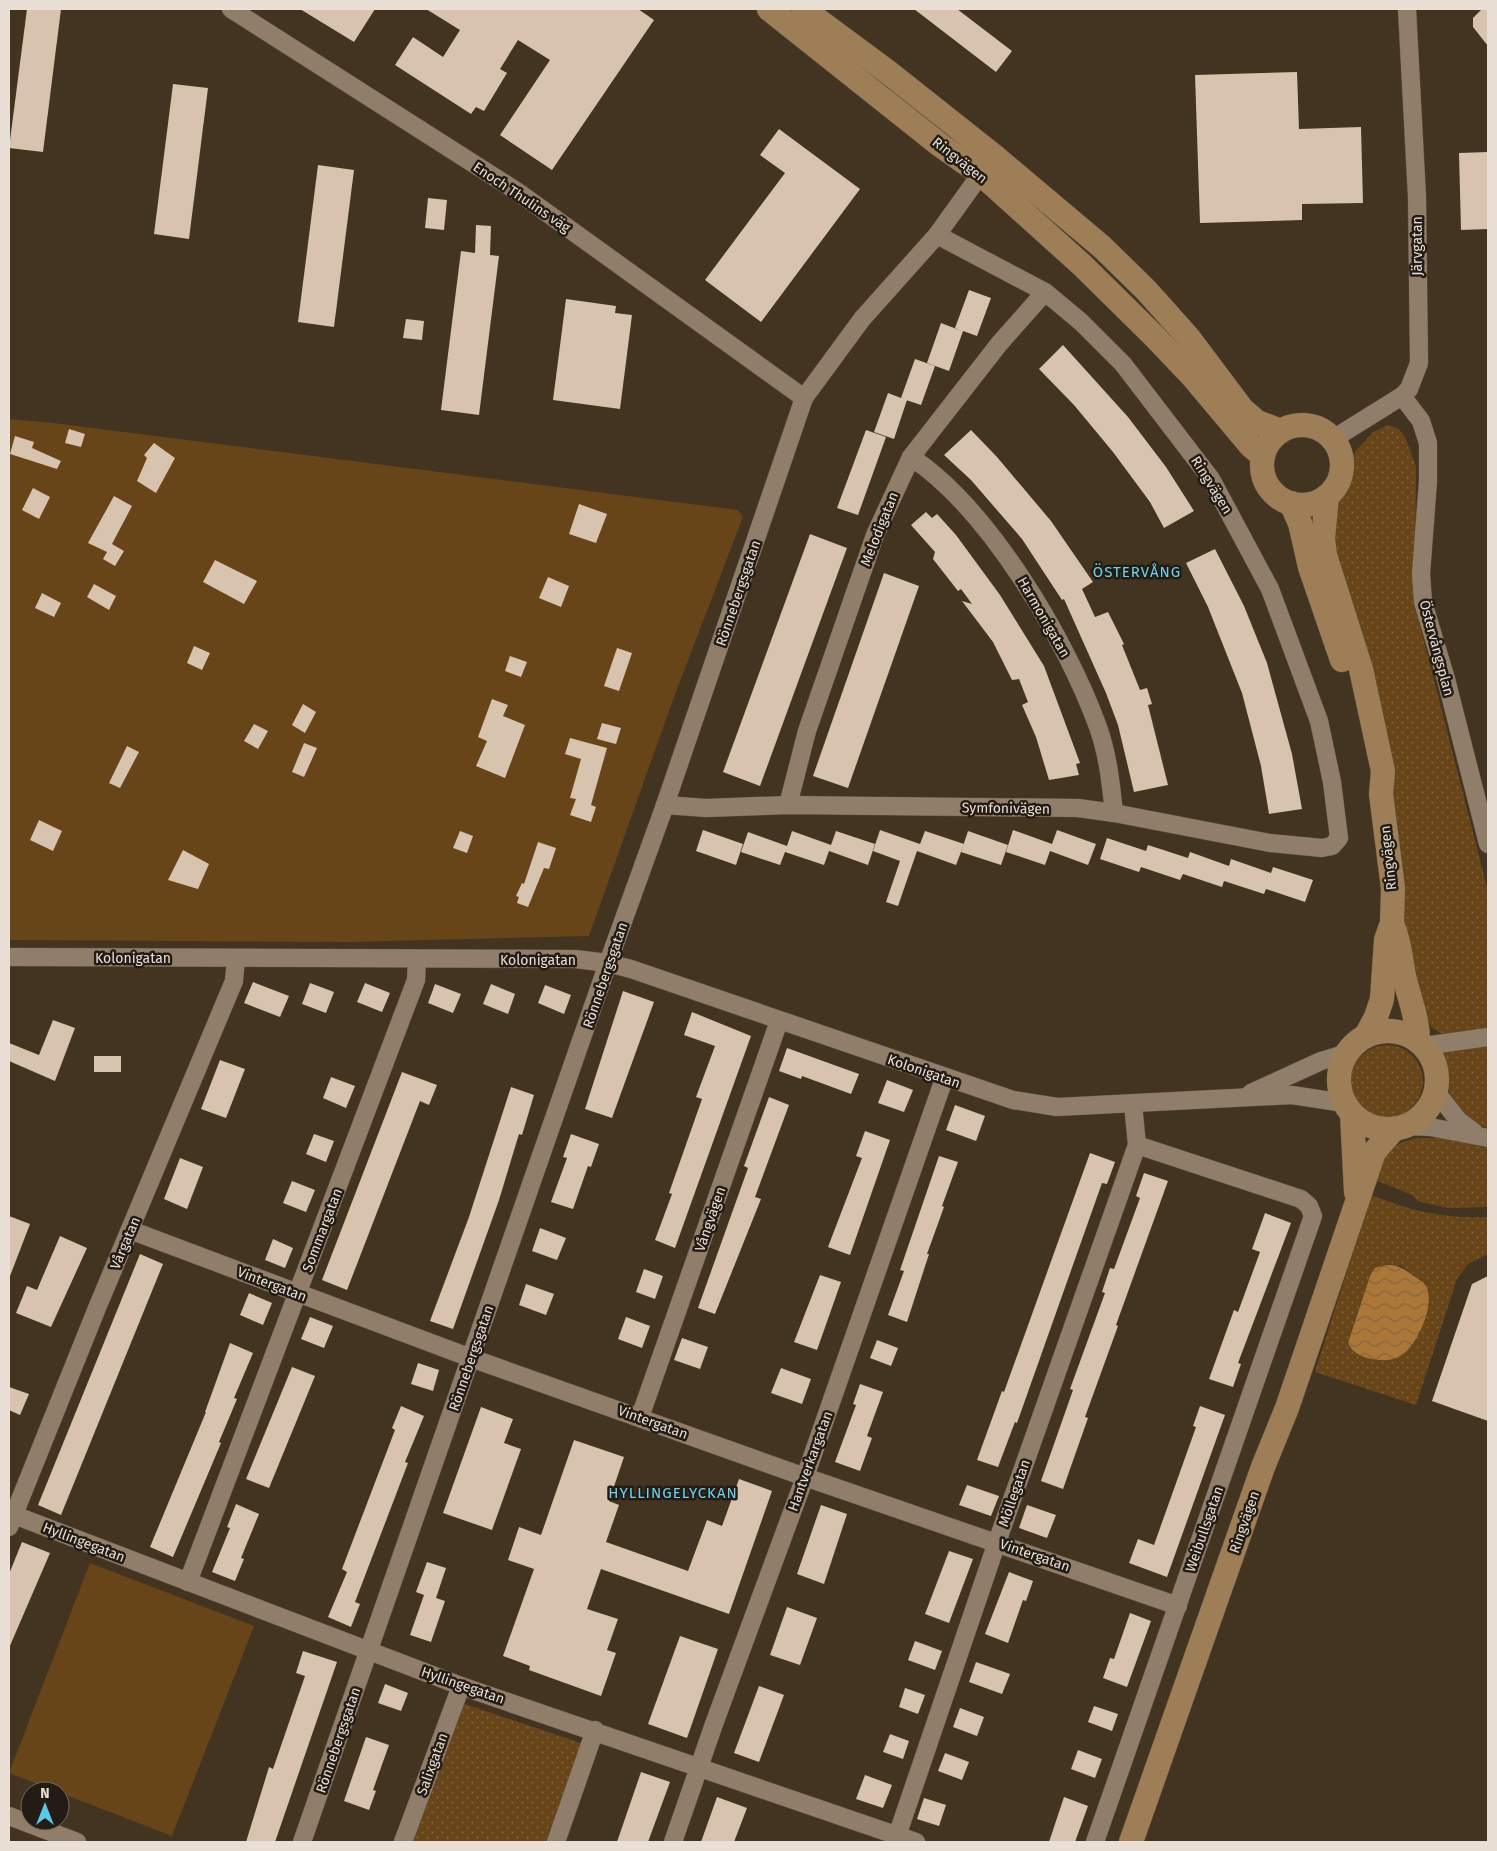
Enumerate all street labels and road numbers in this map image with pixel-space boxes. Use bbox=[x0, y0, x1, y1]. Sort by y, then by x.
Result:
street label: Ringvägen bbox=[929, 134, 991, 187]
street label: Enoch Thulins väg bbox=[470, 159, 574, 237]
street label: Järvgatan bbox=[1409, 216, 1426, 276]
street label: Ringvägen bbox=[1187, 453, 1236, 517]
street label: Melodigatan bbox=[857, 490, 902, 569]
street label: Rönnebergsgatan bbox=[712, 538, 765, 648]
street label: Harmonigatan bbox=[1014, 574, 1073, 661]
street label: Östervångsplan bbox=[1416, 598, 1458, 698]
street label: Symfonivägen bbox=[962, 799, 1050, 818]
street label: Ringvägen bbox=[1377, 825, 1400, 891]
street label: Rönnebergsgatan bbox=[579, 920, 632, 1030]
street label: Kolonigatan bbox=[95, 950, 171, 967]
street label: Kolonigatan bbox=[500, 952, 576, 969]
street label: Kolonigatan bbox=[885, 1051, 963, 1092]
street label: Vångvägen bbox=[691, 1185, 729, 1254]
street label: Sommargatan bbox=[299, 1186, 346, 1274]
street label: Vårgatan bbox=[107, 1214, 144, 1272]
street label: Vintergatan bbox=[235, 1263, 309, 1305]
street label: Rönnebergsgatan bbox=[445, 1303, 498, 1413]
street label: Vintergatan bbox=[616, 1402, 690, 1443]
street label: Hantverkargatan bbox=[784, 1409, 836, 1514]
street label: Möllegatan bbox=[995, 1457, 1034, 1529]
street label: Weibullsgatan bbox=[1182, 1484, 1227, 1574]
street label: Ringvägen bbox=[1226, 1489, 1263, 1556]
street label: Hyllingegatan bbox=[40, 1519, 127, 1566]
street label: Vintergatan bbox=[998, 1536, 1072, 1575]
street label: Hyllingegatan bbox=[419, 1663, 507, 1708]
street label: Rönnebergsgatan bbox=[312, 1685, 365, 1795]
street label: Salixgatan bbox=[413, 1731, 452, 1798]

